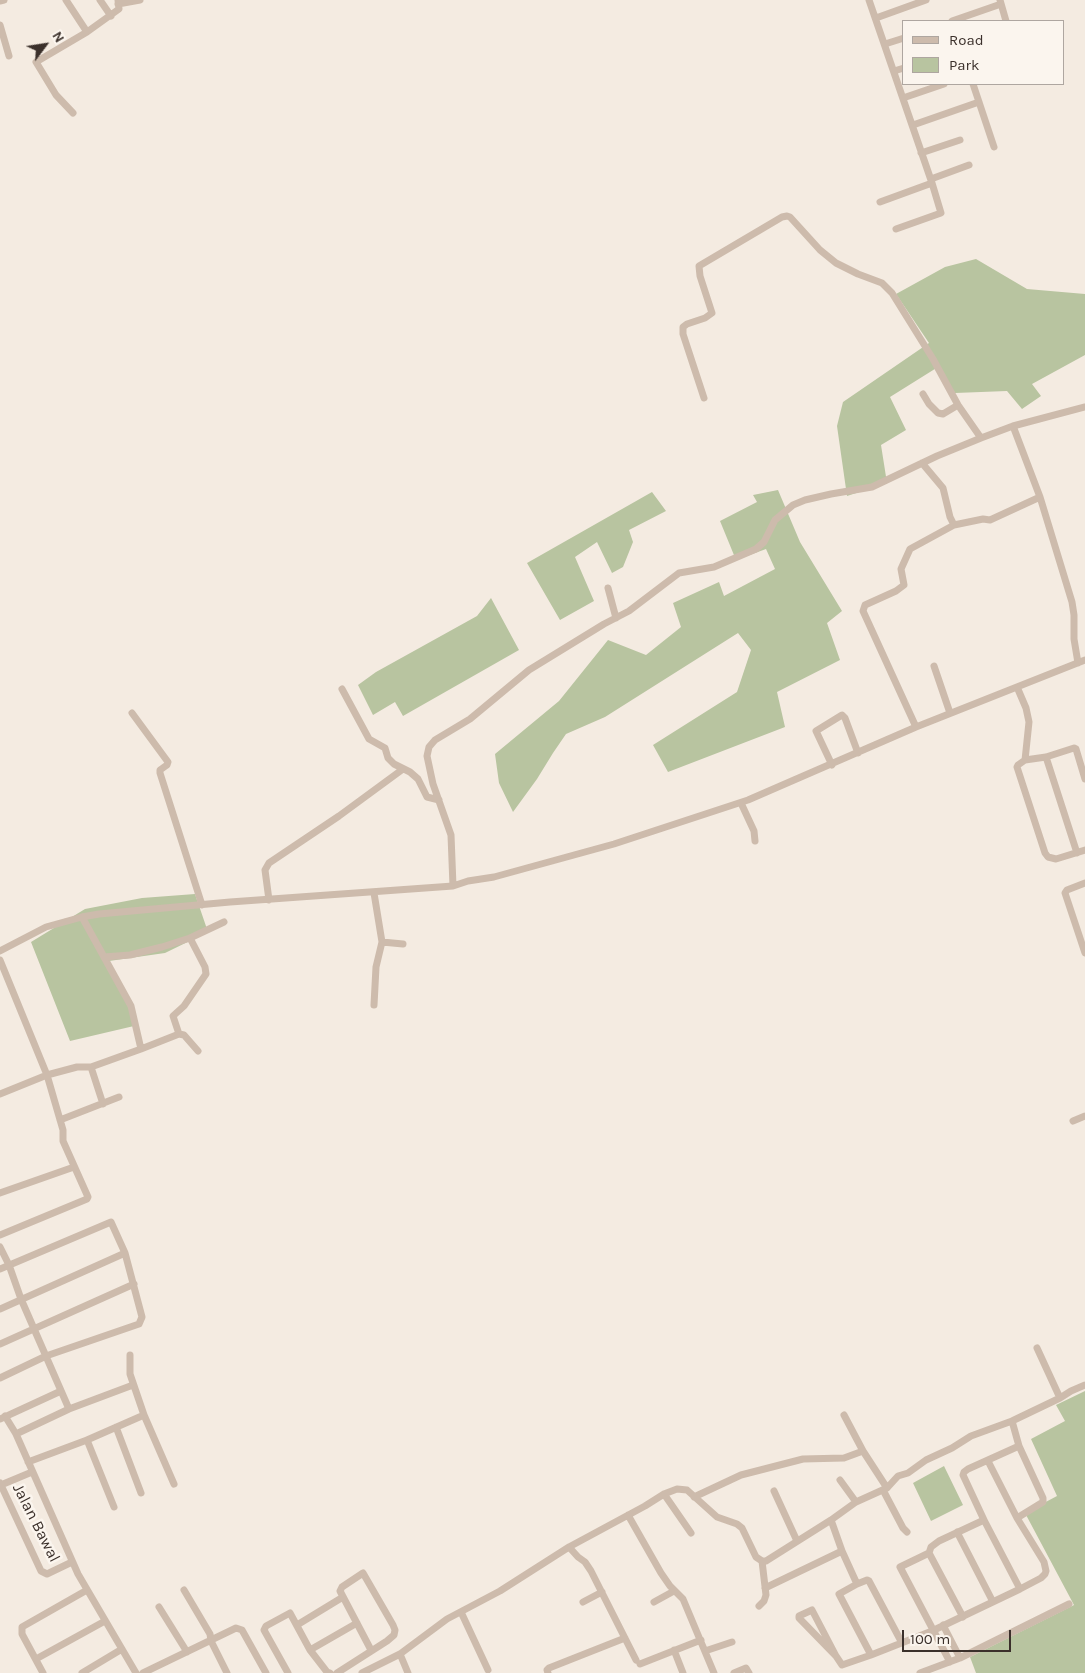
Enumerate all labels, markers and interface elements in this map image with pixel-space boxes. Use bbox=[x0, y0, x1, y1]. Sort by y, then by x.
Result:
north arrow bbox=[20, 20, 70, 70]
legend bbox=[902, 20, 1065, 85]
text: N bbox=[48, 28, 68, 46]
text: Road bbox=[949, 31, 984, 49]
text: Park bbox=[949, 56, 979, 74]
street label: Jalan Bawal bbox=[8, 1480, 64, 1566]
scale bar bbox=[905, 1620, 1014, 1652]
text: 100 m bbox=[910, 1630, 950, 1648]

